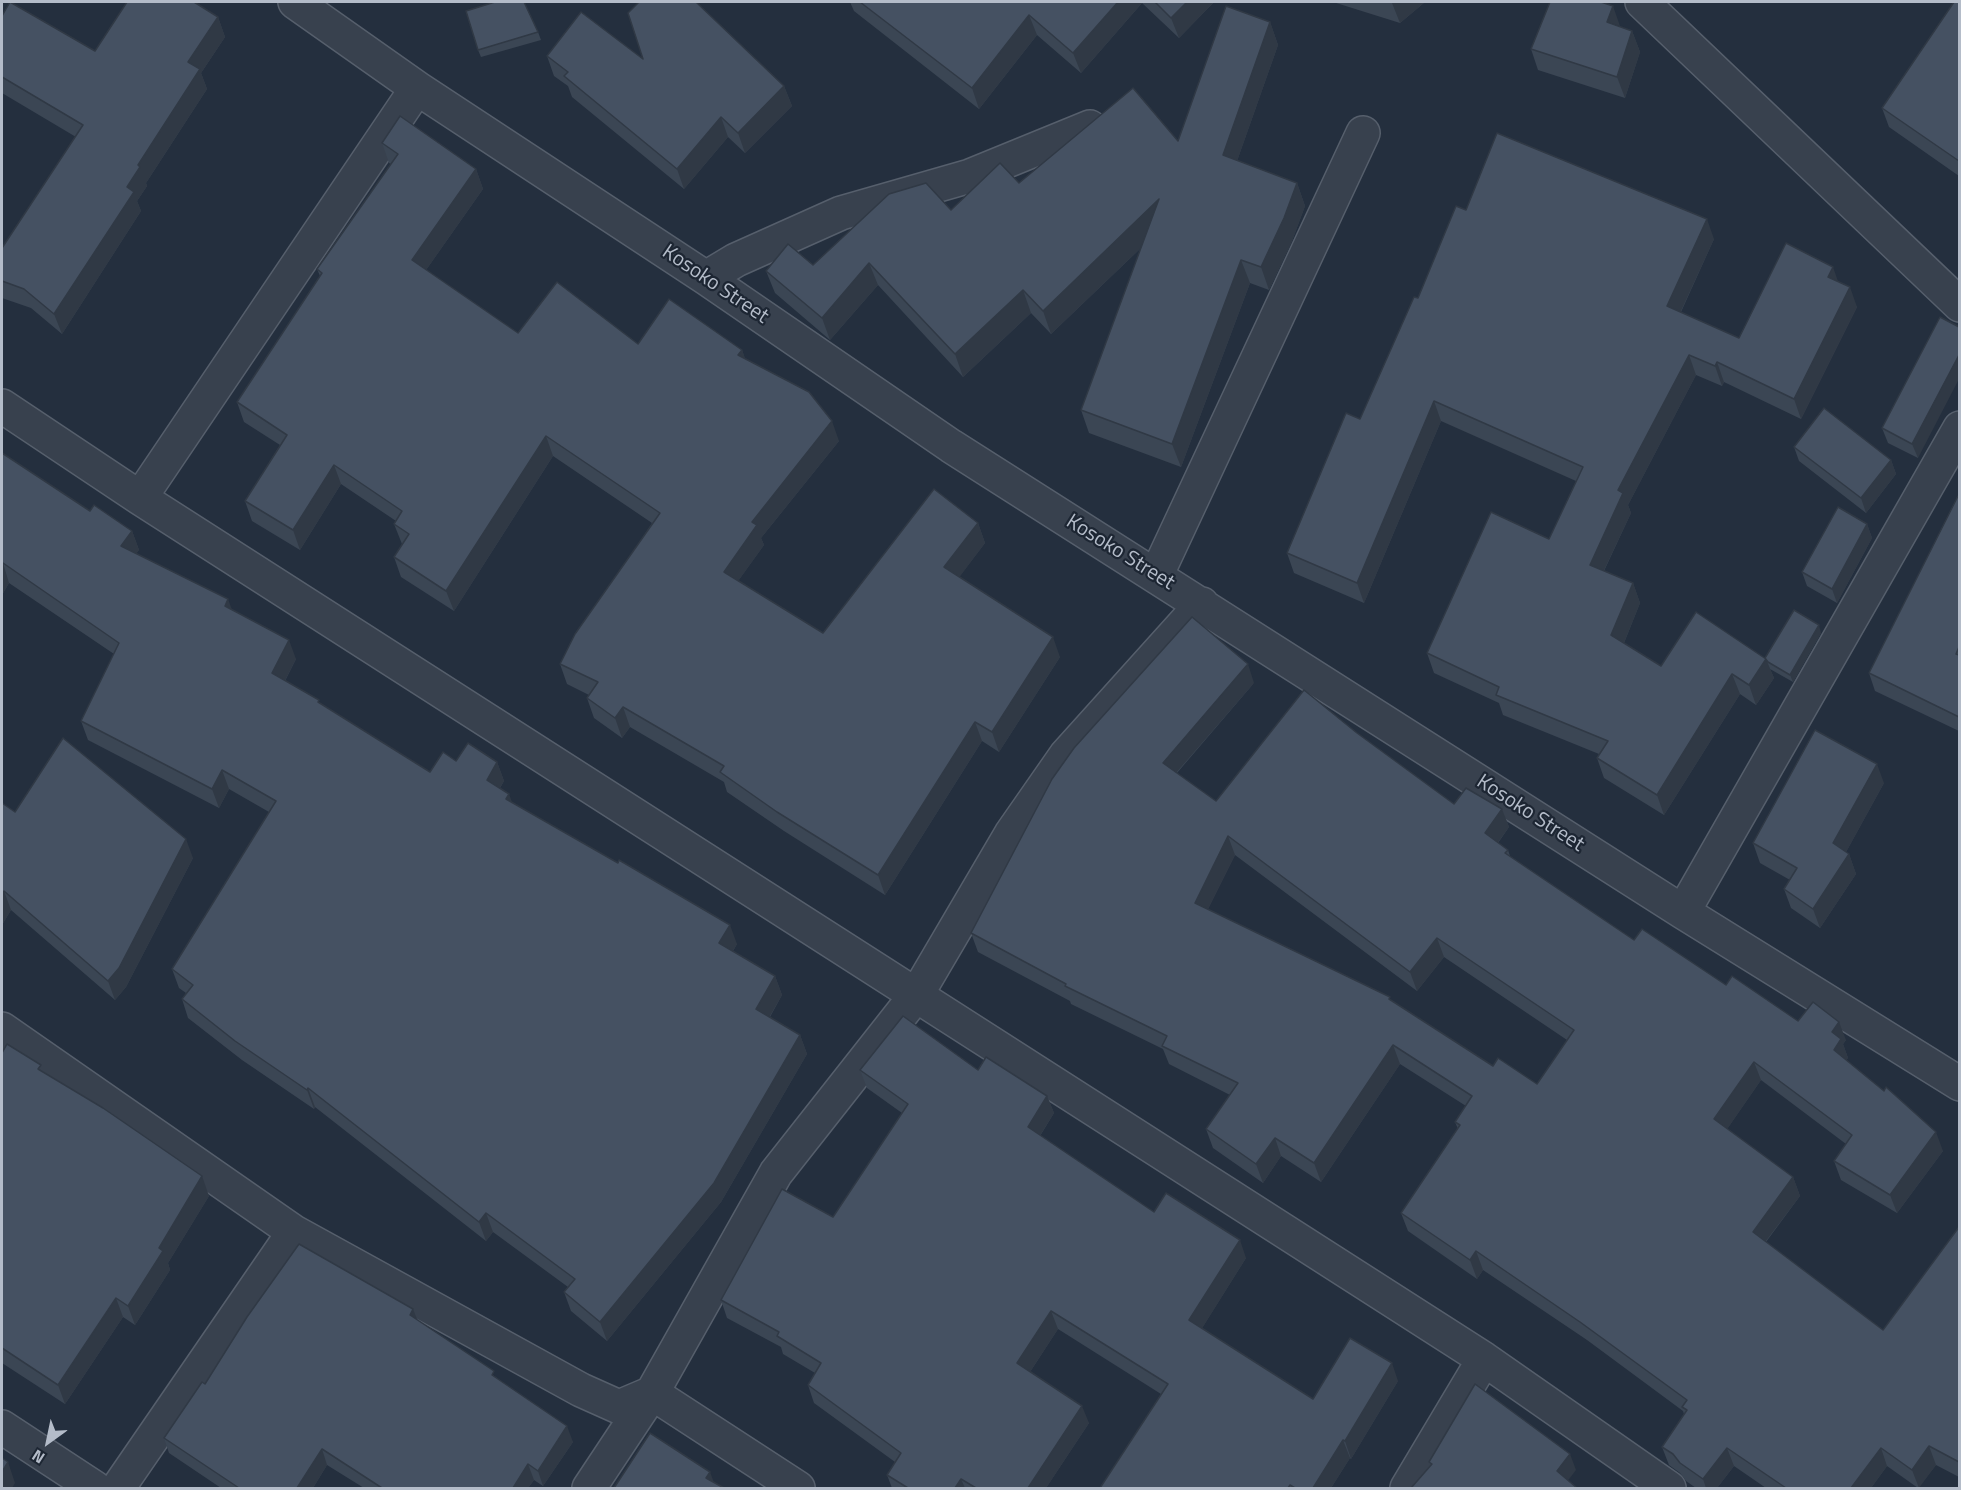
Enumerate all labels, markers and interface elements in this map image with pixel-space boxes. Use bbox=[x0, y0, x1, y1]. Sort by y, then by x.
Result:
street label: Kosoko Street bbox=[657, 240, 773, 330]
street label: Kosoko Street bbox=[1061, 510, 1179, 596]
street label: Kosoko Street bbox=[1471, 770, 1589, 858]
north arrow bbox=[18, 1412, 78, 1472]
text: N bbox=[27, 1444, 49, 1470]

